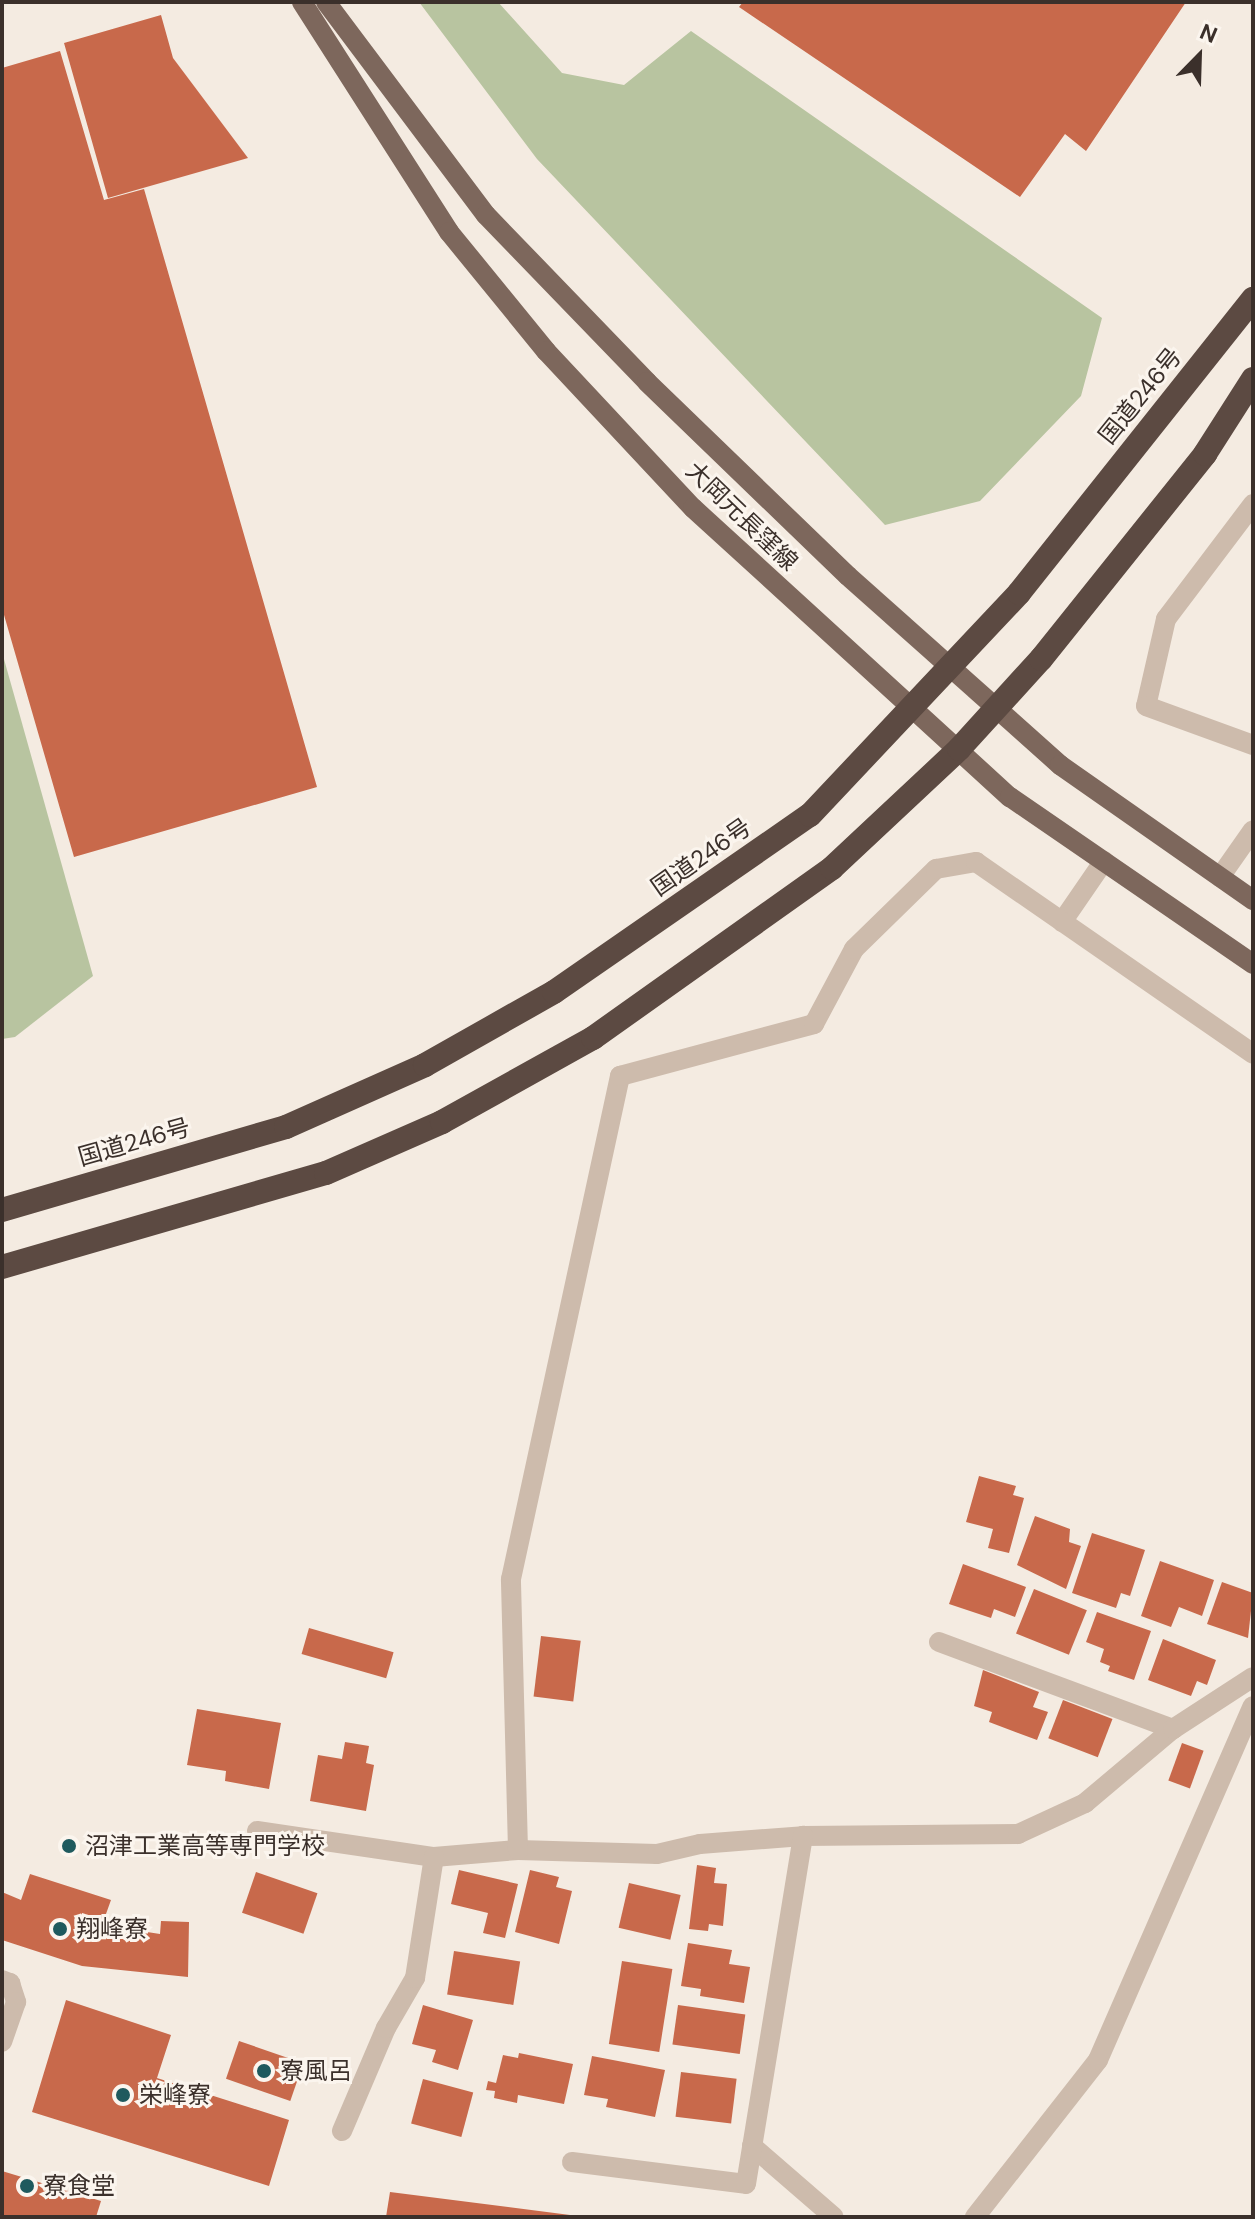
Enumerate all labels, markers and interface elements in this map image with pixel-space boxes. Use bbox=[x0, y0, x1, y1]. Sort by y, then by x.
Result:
north arrow bbox=[1159, 16, 1239, 96]
text: N bbox=[1196, 17, 1222, 50]
street label: 国道246号 bbox=[1093, 342, 1187, 450]
street label: 大岡元長窪線 bbox=[680, 456, 804, 576]
street label: 国道246号 bbox=[646, 812, 756, 902]
street label: 国道246号 bbox=[75, 1112, 193, 1172]
place label: 沼津工業高等専門学校 bbox=[85, 1832, 325, 1860]
marker: 沼津工業高等専門学校 bbox=[60, 1837, 78, 1855]
place label: 翔峰寮 bbox=[76, 1915, 148, 1943]
marker: 翔峰寮 bbox=[51, 1920, 69, 1938]
place label: 寮風呂 bbox=[280, 2057, 352, 2085]
marker: 寮風呂 bbox=[255, 2062, 273, 2080]
place label: 栄峰寮 bbox=[139, 2081, 211, 2109]
marker: 栄峰寮 bbox=[114, 2086, 132, 2104]
place label: 寮食堂 bbox=[43, 2172, 115, 2200]
marker: 寮食堂 bbox=[18, 2177, 36, 2195]

